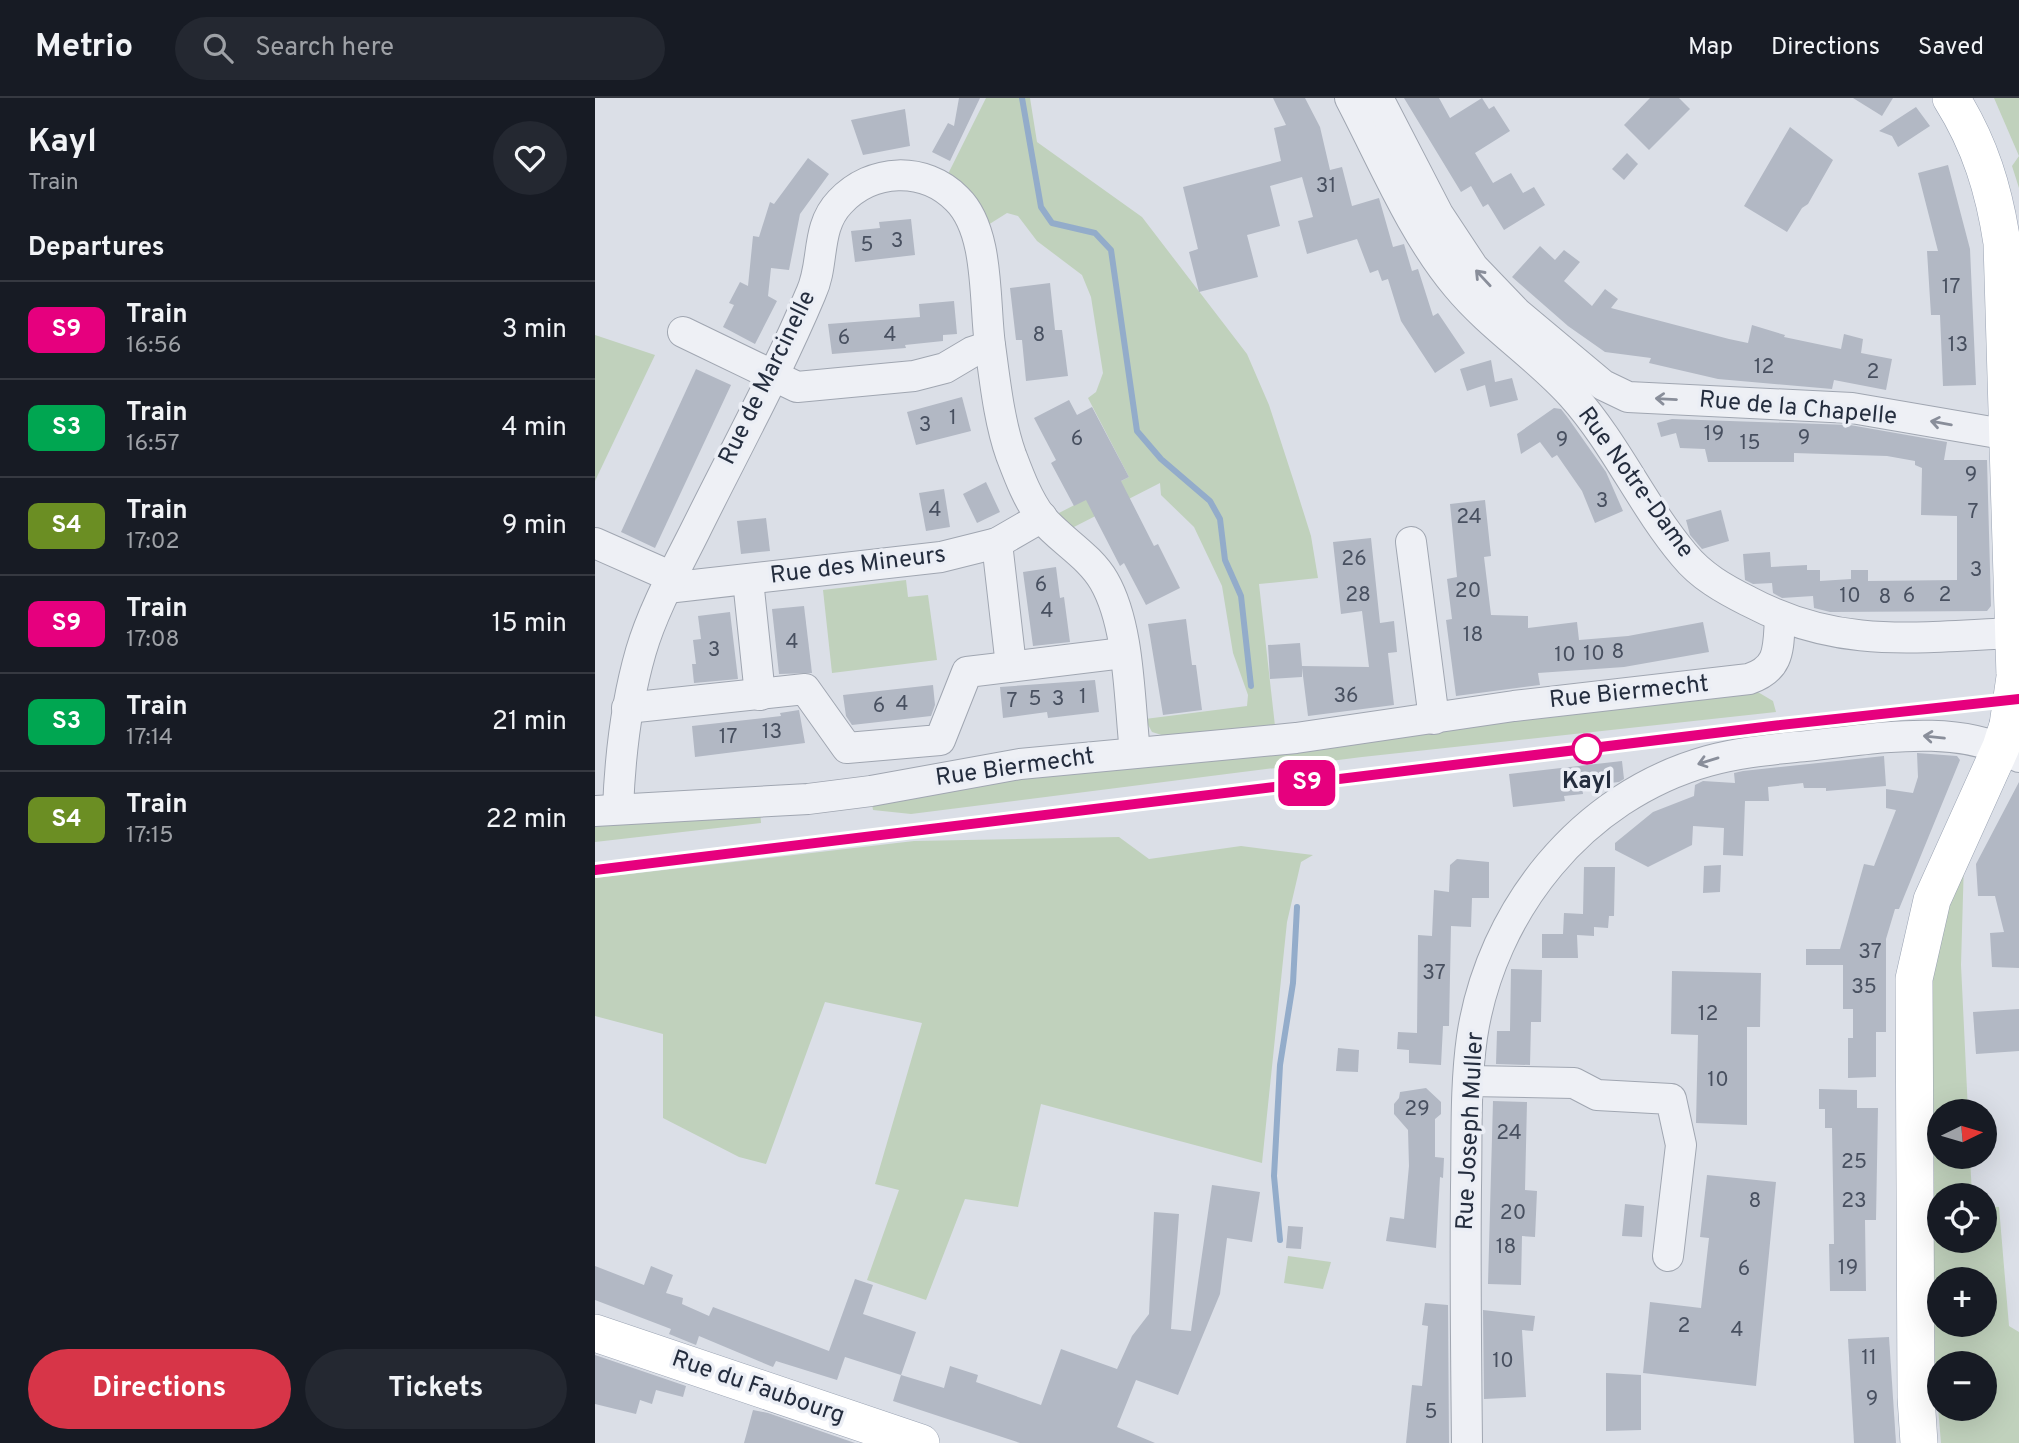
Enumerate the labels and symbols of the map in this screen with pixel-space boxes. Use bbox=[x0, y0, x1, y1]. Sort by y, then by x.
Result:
house number: 31 bbox=[1316, 173, 1336, 200]
house number: 3 bbox=[891, 228, 903, 255]
house number: 5 bbox=[860, 232, 874, 259]
one-way arrow bbox=[1475, 269, 1492, 286]
house number: 17 bbox=[1942, 274, 1960, 301]
street label: Rue de Marcinelle bbox=[713, 286, 823, 470]
house number: 4 bbox=[883, 322, 897, 349]
house number: 8 bbox=[1033, 322, 1045, 349]
house number: 6 bbox=[838, 325, 850, 352]
house number: 13 bbox=[1948, 332, 1968, 359]
house number: 12 bbox=[1754, 354, 1774, 381]
house number: 2 bbox=[1867, 359, 1879, 386]
street label: Rue de la Chapelle bbox=[1698, 385, 1898, 433]
one-way arrow bbox=[1656, 392, 1678, 405]
street label: Rue Notre-Dame bbox=[1570, 402, 1700, 564]
house number: 1 bbox=[949, 405, 957, 432]
house number: 3 bbox=[919, 412, 931, 439]
one-way arrow bbox=[1931, 416, 1953, 429]
house number: 19 bbox=[1704, 421, 1724, 448]
house number: 9 bbox=[1798, 425, 1810, 452]
house number: 6 bbox=[1071, 426, 1083, 453]
house number: 9 bbox=[1556, 427, 1568, 454]
house number: 15 bbox=[1740, 430, 1760, 457]
house number: 9 bbox=[1965, 462, 1977, 489]
house number: 3 bbox=[1596, 488, 1608, 515]
house number: 4 bbox=[928, 497, 942, 524]
house number: 7 bbox=[1968, 499, 1979, 526]
house number: 24 bbox=[1456, 504, 1482, 531]
street label: Rue des Mineurs bbox=[768, 540, 948, 592]
house number: 26 bbox=[1341, 546, 1367, 573]
house number: 3 bbox=[1970, 557, 1982, 584]
house number: 6 bbox=[1035, 572, 1047, 599]
house number: 20 bbox=[1455, 578, 1481, 605]
house number: 28 bbox=[1345, 582, 1371, 609]
house number: 2 bbox=[1939, 582, 1951, 609]
house number: 10 bbox=[1839, 583, 1861, 610]
house number: 6 bbox=[1903, 583, 1915, 610]
house number: 8 bbox=[1879, 584, 1891, 611]
house number: 4 bbox=[1040, 598, 1054, 625]
house number: 18 bbox=[1463, 622, 1483, 649]
house number: 4 bbox=[785, 629, 799, 656]
house number: 3 bbox=[708, 637, 720, 664]
house number: 8 bbox=[1612, 639, 1624, 666]
house number: 10 bbox=[1583, 641, 1605, 668]
house number: 10 bbox=[1554, 642, 1576, 669]
street label: Rue Biermecht bbox=[1548, 670, 1710, 716]
house number: 36 bbox=[1333, 683, 1359, 710]
house number: 1 bbox=[1079, 684, 1087, 711]
house number: 5 bbox=[1028, 686, 1042, 713]
house number: 3 bbox=[1052, 686, 1064, 713]
house number: 7 bbox=[1007, 688, 1018, 715]
house number: 4 bbox=[895, 691, 909, 718]
house number: 6 bbox=[873, 693, 885, 720]
house number: 13 bbox=[762, 719, 782, 746]
house number: 17 bbox=[719, 724, 737, 751]
one-way arrow bbox=[1923, 730, 1946, 743]
marker: Kayl bbox=[1572, 734, 1602, 764]
street label: Rue Biermecht bbox=[934, 742, 1096, 794]
one-way arrow bbox=[1698, 756, 1720, 769]
line badge: S9 bbox=[1275, 760, 1339, 806]
place label: Kayl bbox=[1562, 767, 1612, 797]
house number: 37 bbox=[1858, 939, 1882, 966]
house number: 37 bbox=[1422, 960, 1446, 987]
house number: 35 bbox=[1851, 974, 1877, 1001]
house number: 12 bbox=[1698, 1001, 1718, 1028]
street label: Rue Joseph Muller bbox=[1451, 1031, 1491, 1231]
house number: 10 bbox=[1707, 1067, 1729, 1094]
house number: 29 bbox=[1404, 1096, 1430, 1123]
north arrow bbox=[1927, 1099, 1997, 1169]
house number: 24 bbox=[1496, 1120, 1522, 1147]
house number: 25 bbox=[1841, 1149, 1867, 1176]
house number: 8 bbox=[1749, 1188, 1761, 1215]
house number: 23 bbox=[1841, 1188, 1867, 1215]
house number: 20 bbox=[1500, 1200, 1526, 1227]
house number: 18 bbox=[1496, 1234, 1516, 1261]
house number: 19 bbox=[1838, 1255, 1858, 1282]
house number: 6 bbox=[1738, 1256, 1750, 1283]
house number: 2 bbox=[1678, 1313, 1690, 1340]
house number: 4 bbox=[1730, 1317, 1744, 1344]
street label: Rue du Faubourg bbox=[668, 1344, 848, 1432]
house number: 11 bbox=[1861, 1345, 1877, 1372]
house number: 10 bbox=[1492, 1348, 1514, 1375]
house number: 9 bbox=[1866, 1386, 1878, 1413]
house number: 5 bbox=[1424, 1399, 1438, 1426]

